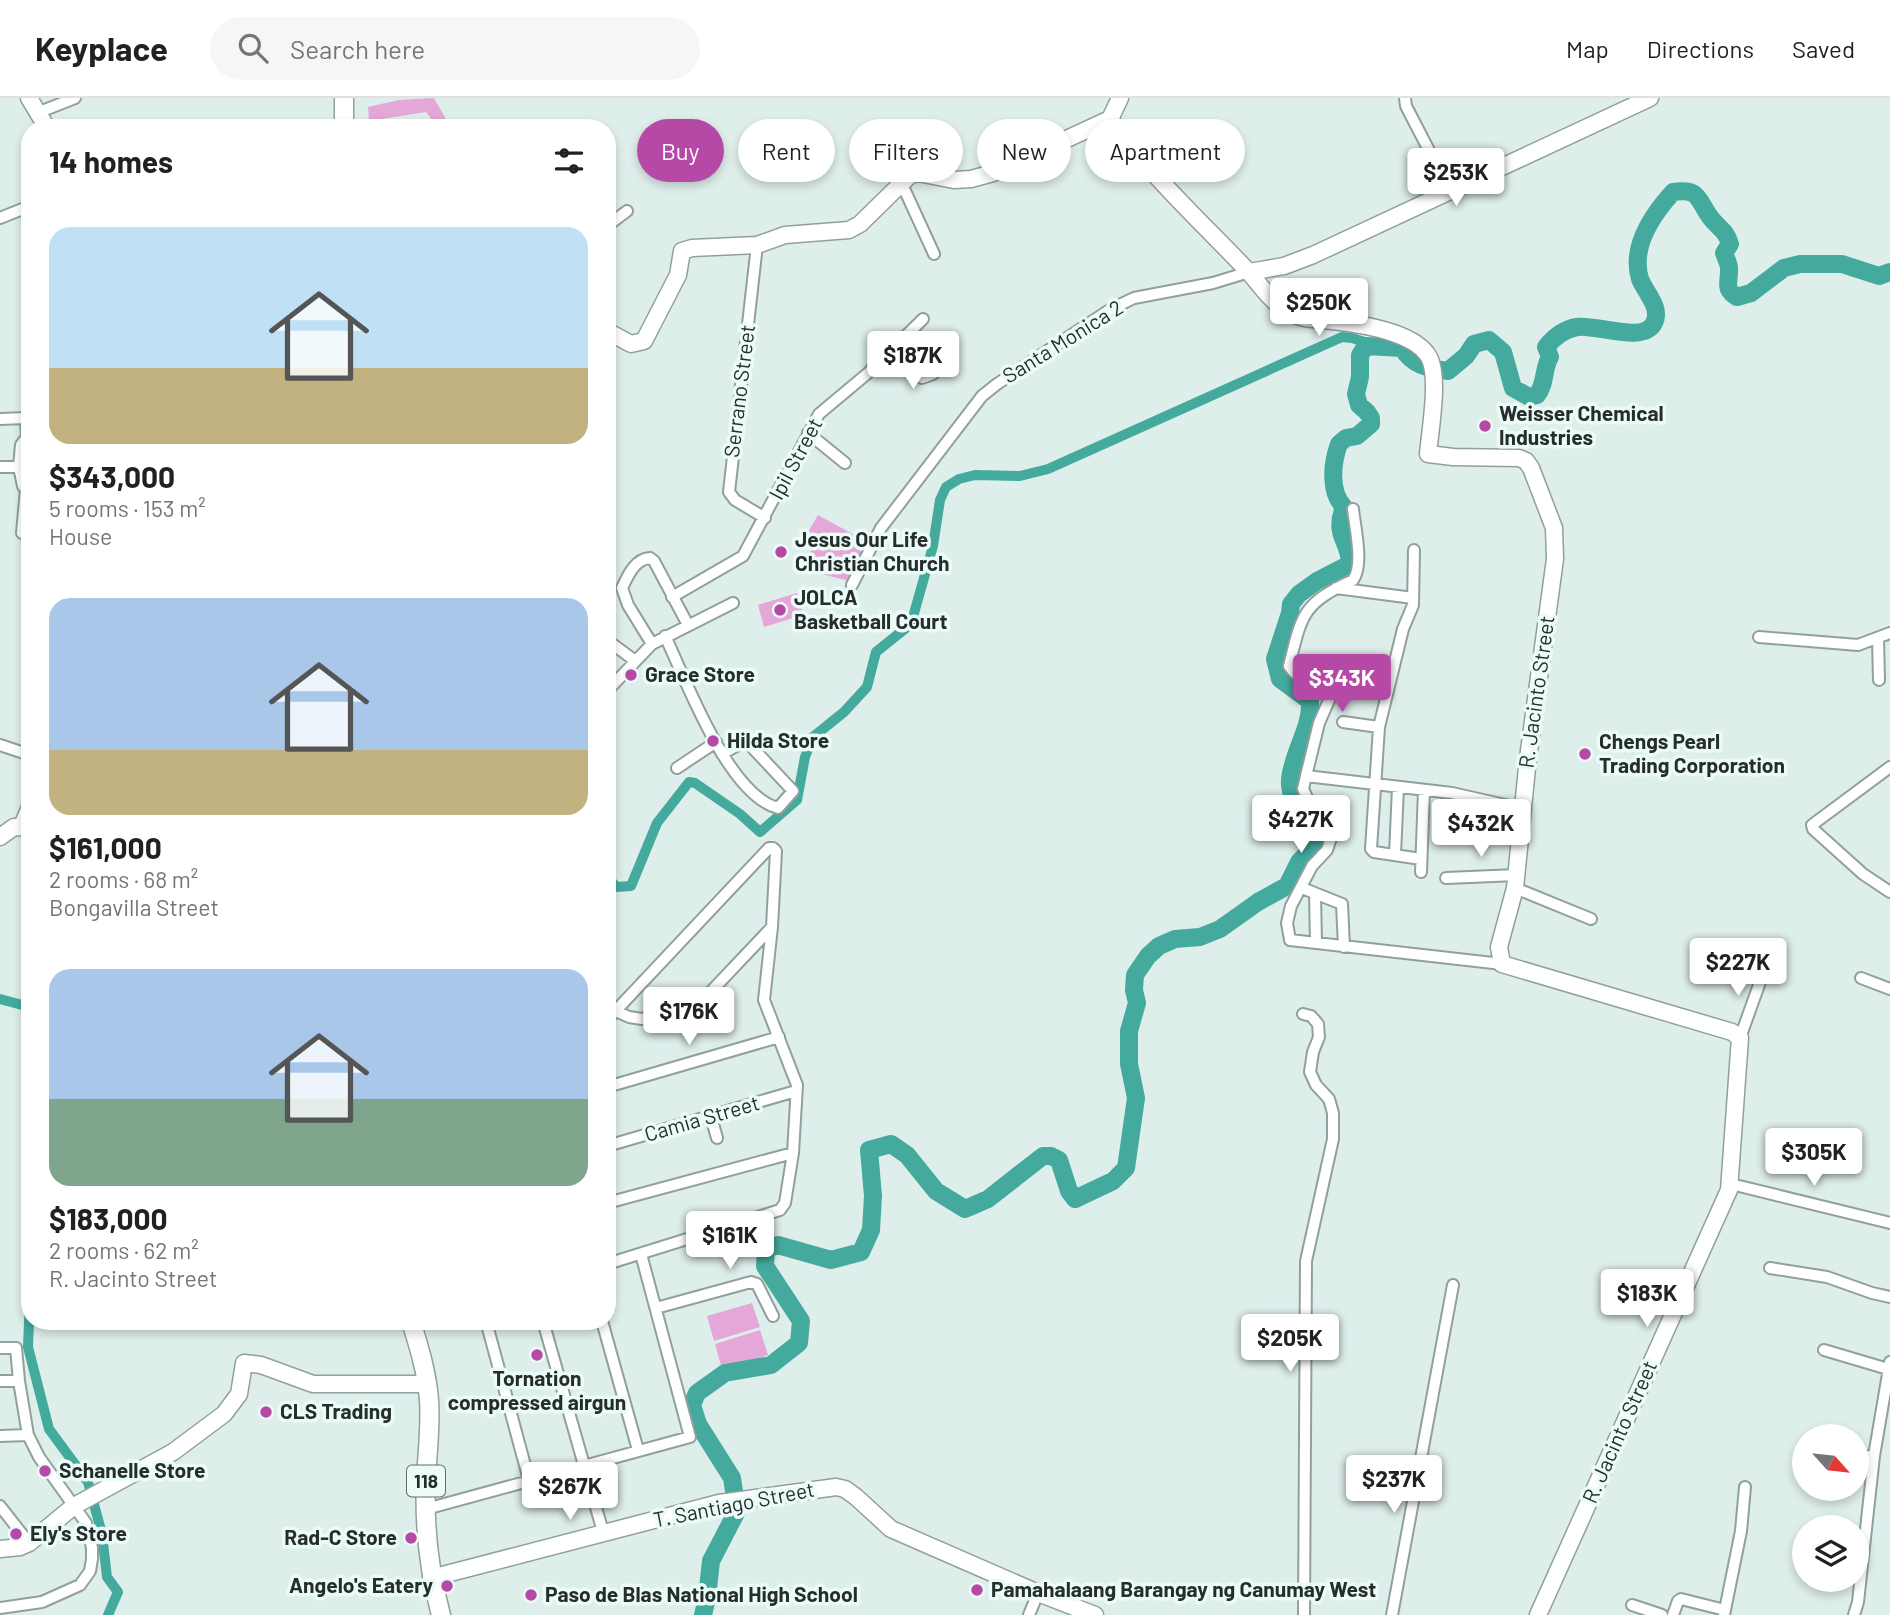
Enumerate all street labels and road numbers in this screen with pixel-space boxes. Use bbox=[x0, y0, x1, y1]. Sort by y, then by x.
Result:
street label: Santa Monica 2 bbox=[997, 294, 1127, 388]
street label: Serrano Street bbox=[718, 323, 759, 459]
street label: Ipil Street bbox=[763, 413, 827, 503]
street label: R. Jacinto Street bbox=[1512, 614, 1559, 770]
street label: Camia Street bbox=[641, 1089, 762, 1146]
street label: R. Jacinto Street bbox=[1576, 1356, 1661, 1507]
road number: 118 bbox=[407, 1466, 445, 1497]
street label: T. Santiago Street bbox=[651, 1476, 816, 1531]

